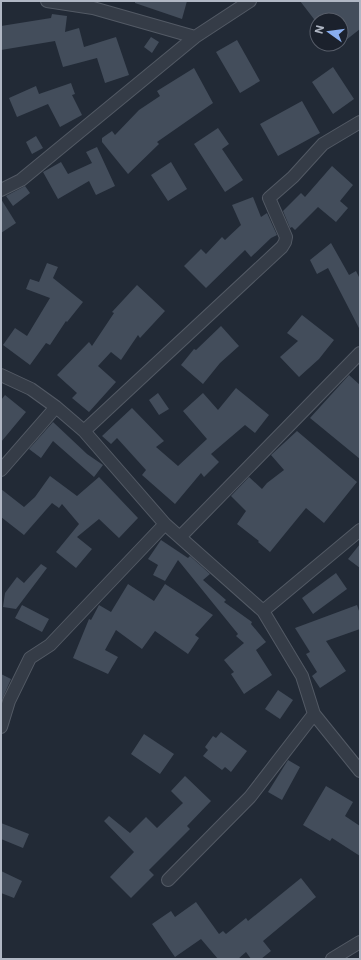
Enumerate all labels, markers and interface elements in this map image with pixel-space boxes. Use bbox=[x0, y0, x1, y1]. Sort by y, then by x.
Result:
north arrow bbox=[309, 12, 349, 52]
text: N bbox=[311, 24, 327, 35]

